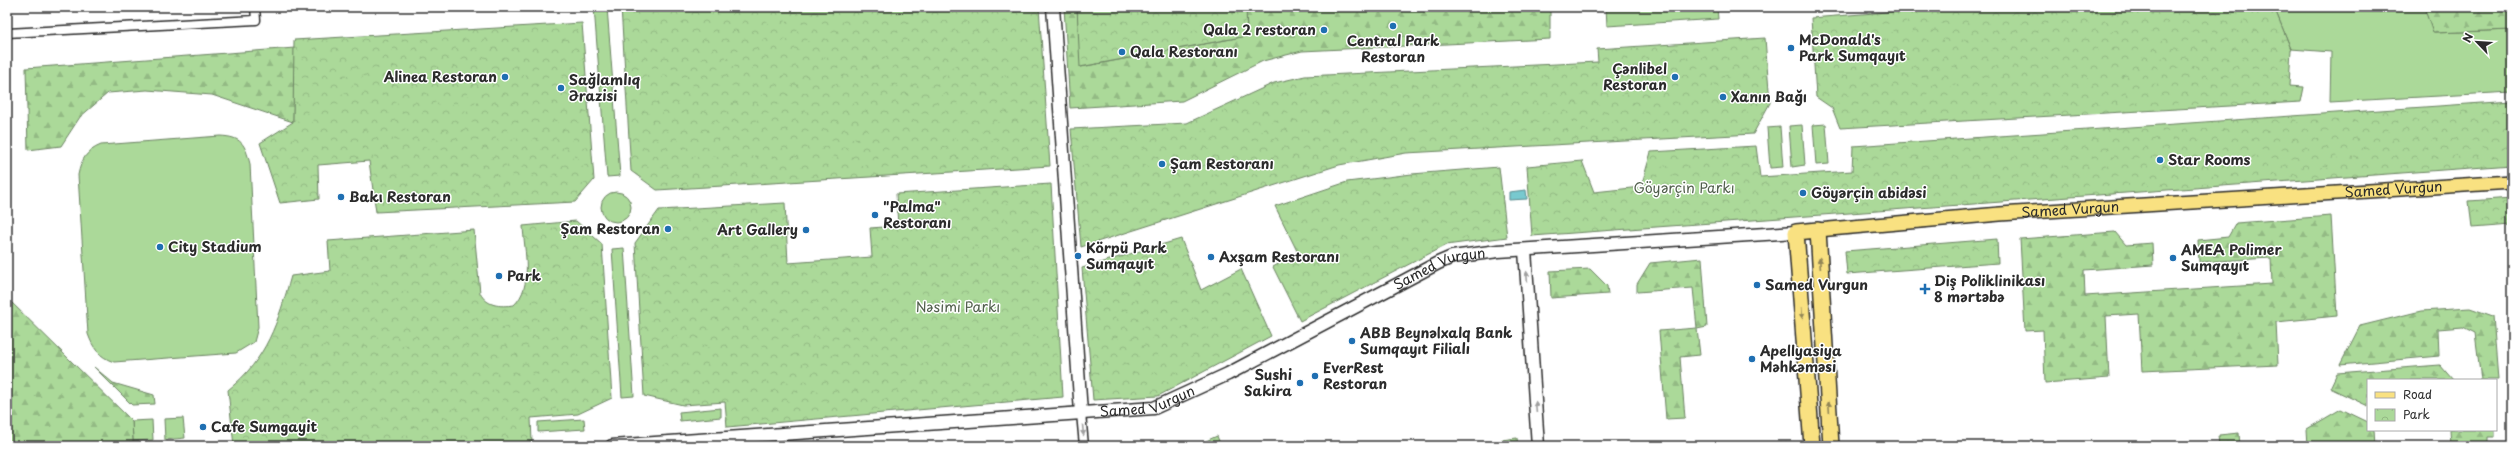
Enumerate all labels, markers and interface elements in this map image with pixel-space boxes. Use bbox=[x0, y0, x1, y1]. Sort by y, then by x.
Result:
place label: Qala 2 restoran bbox=[1203, 19, 1316, 40]
marker: Central Park Restoran bbox=[1388, 21, 1398, 31]
north arrow bbox=[2457, 22, 2497, 62]
marker: Qala 2 restoran bbox=[1319, 25, 1329, 35]
place label: McDonald's Park Sumqayıt bbox=[1799, 29, 1906, 66]
place label: Central Park Restoran bbox=[1347, 30, 1440, 67]
text: N bbox=[2458, 30, 2477, 45]
place label: Qala Restoranı bbox=[1130, 41, 1238, 62]
marker: McDonald's Park Sumqayıt bbox=[1786, 43, 1796, 53]
marker: Qala Restoranı bbox=[1117, 47, 1127, 57]
place label: Çənlibel Restoran bbox=[1603, 58, 1667, 95]
place label: Alinea Restoran bbox=[383, 66, 497, 87]
place label: Sağlamlıq Ərazisi bbox=[569, 69, 641, 106]
marker: Alinea Restoran bbox=[500, 72, 510, 82]
marker: Çənlibel Restoran bbox=[1670, 72, 1680, 82]
marker: Sağlamlıq Ərazisi bbox=[556, 83, 566, 93]
place label: Xanın Bağı bbox=[1731, 86, 1807, 107]
marker: Xanın Bağı bbox=[1718, 92, 1728, 102]
place label: Star Rooms bbox=[2168, 149, 2251, 170]
place label: Şam Restoranı bbox=[1170, 153, 1274, 174]
marker: Star Rooms bbox=[2155, 155, 2165, 165]
marker: Şam Restoranı bbox=[1157, 159, 1167, 169]
street label: Samed Vurgun bbox=[2344, 175, 2443, 202]
park label: Göyərçin Parkı bbox=[1633, 177, 1735, 198]
place label: Göyərçin abidəsi bbox=[1811, 182, 1926, 203]
place label: Bakı Restoran bbox=[349, 186, 451, 207]
marker: Göyərçin abidəsi bbox=[1798, 188, 1808, 198]
marker: Bakı Restoran bbox=[336, 192, 346, 202]
place label: "Palma" Restoranı bbox=[883, 196, 951, 233]
street label: Samed Vurgun bbox=[2021, 196, 2120, 223]
marker: "Palma" Restoranı bbox=[870, 210, 880, 220]
place label: Şam Restoran bbox=[560, 218, 660, 239]
place label: Art Gallery bbox=[716, 219, 798, 240]
marker: Şam Restoran bbox=[663, 224, 673, 234]
marker: Art Gallery bbox=[801, 225, 811, 235]
place label: City Stadium bbox=[168, 236, 262, 257]
place label: Körpü Park Sumqayıt bbox=[1086, 237, 1167, 274]
place label: AMEA Polimer Sumqayıt bbox=[2180, 239, 2282, 276]
marker: City Stadium bbox=[155, 242, 165, 252]
street label: Samed Vurgun bbox=[1389, 242, 1487, 295]
place label: Axşam Restoranı bbox=[1219, 246, 1339, 267]
marker: Körpü Park Sumqayıt bbox=[1073, 251, 1083, 261]
marker: Axşam Restoranı bbox=[1206, 252, 1216, 262]
marker: AMEA Polimer Sumqayıt bbox=[2168, 253, 2178, 263]
one-way arrow bbox=[1816, 257, 1823, 269]
place label: Park bbox=[507, 265, 542, 286]
place label: Diş Poliklinikası 8 mərtəbə bbox=[1934, 270, 2045, 307]
marker: Park bbox=[494, 271, 504, 281]
one-way arrow bbox=[1523, 271, 1530, 283]
place label: Samed Vurgun bbox=[1765, 274, 1868, 295]
marker: Samed Vurgun bbox=[1752, 280, 1762, 290]
marker: Diş Poliklinikası 8 mərtəbə bbox=[1919, 283, 1931, 295]
park label: Nəsimi Parkı bbox=[916, 296, 1000, 317]
one-way arrow bbox=[1798, 307, 1805, 319]
place label: ABB Beynəlxalq Bank Sumqayıt Filialı bbox=[1359, 322, 1513, 359]
marker: ABB Beynəlxalq Bank Sumqayıt Filialı bbox=[1347, 336, 1357, 346]
place label: Apellyasiya Məhkəməsi bbox=[1759, 340, 1842, 377]
marker: Apellyasiya Məhkəməsi bbox=[1747, 354, 1757, 364]
place label: EverRest Restoran bbox=[1323, 357, 1387, 394]
place label: Sushi Sakira bbox=[1244, 364, 1292, 401]
marker: EverRest Restoran bbox=[1310, 371, 1320, 381]
marker: Sushi Sakira bbox=[1295, 378, 1305, 388]
legend bbox=[2367, 379, 2497, 431]
street label: Samed Vurgun bbox=[1099, 380, 1198, 422]
text: Road bbox=[2403, 385, 2432, 403]
one-way arrow bbox=[1532, 401, 1539, 413]
one-way arrow bbox=[1825, 401, 1832, 413]
text: Park bbox=[2403, 405, 2430, 423]
place label: Cafe Sumgayit bbox=[211, 416, 317, 437]
marker: Cafe Sumgayit bbox=[198, 422, 208, 432]
one-way arrow bbox=[1079, 423, 1086, 436]

